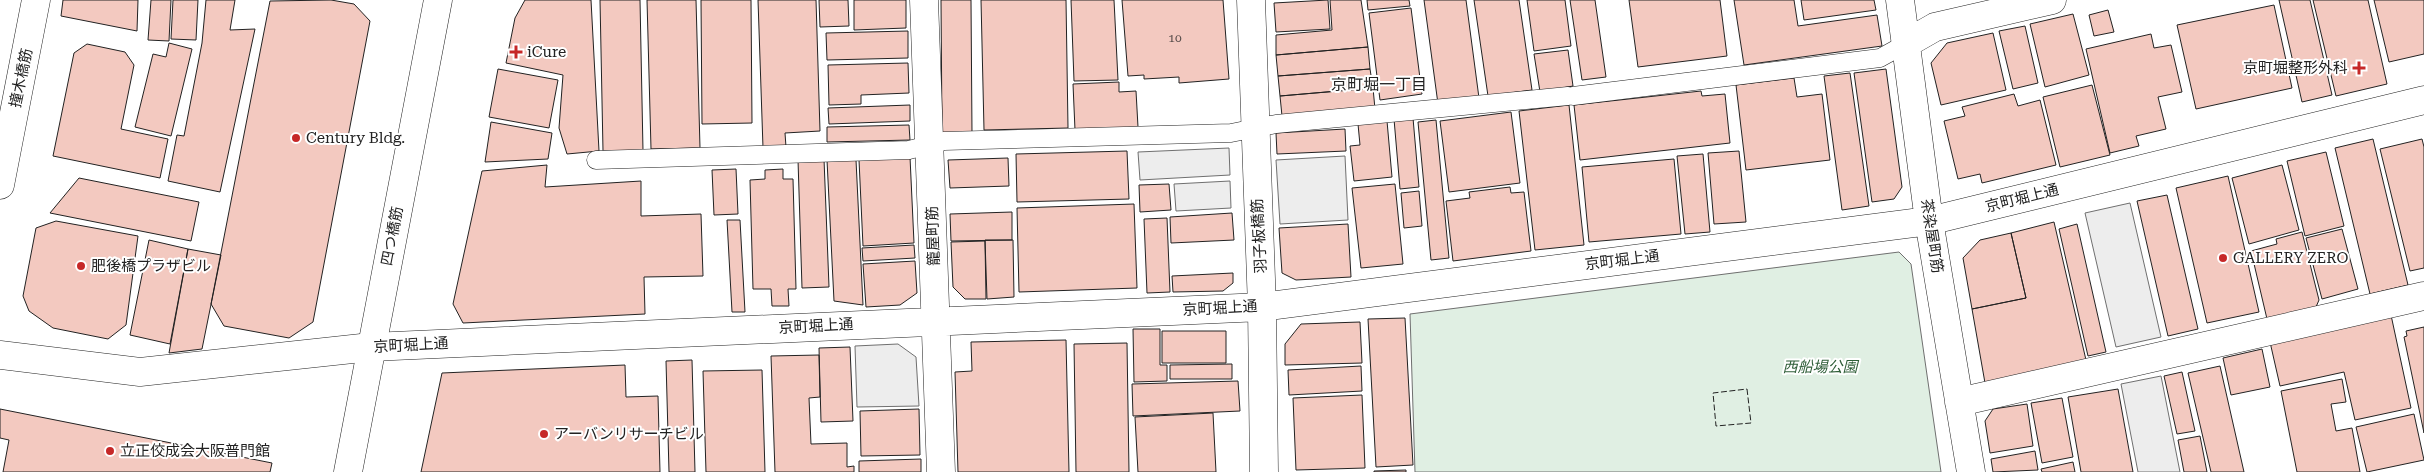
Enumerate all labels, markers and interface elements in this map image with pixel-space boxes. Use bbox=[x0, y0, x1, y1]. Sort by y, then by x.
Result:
house number: 10 bbox=[1168, 31, 1182, 45]
place label: iCure bbox=[527, 43, 566, 61]
marker: iCure bbox=[509, 45, 523, 59]
street label: 撞木橋筋 bbox=[6, 47, 36, 109]
place label: 京町堀整形外科 bbox=[2243, 59, 2348, 77]
marker: 京町堀整形外科 bbox=[2352, 61, 2366, 75]
district label: 京町堀一丁目 bbox=[1331, 75, 1427, 94]
place label: Century Bldg. bbox=[306, 129, 405, 147]
marker: Century Bldg. bbox=[290, 132, 302, 144]
street label: 京町堀上通 bbox=[1983, 180, 2061, 216]
street label: 羽子板橋筋 bbox=[1248, 198, 1270, 274]
street label: 茶染屋町筋 bbox=[1917, 198, 1947, 274]
street label: 四つ橋筋 bbox=[377, 205, 407, 267]
street label: 籠屋町筋 bbox=[923, 206, 943, 266]
street label: 京町堀上通 bbox=[1584, 246, 1660, 274]
place label: GALLERY ZERO bbox=[2233, 249, 2349, 267]
marker: GALLERY ZERO bbox=[2217, 252, 2229, 264]
place label: 肥後橋プラザビル bbox=[91, 257, 211, 275]
marker: 肥後橋プラザビル bbox=[75, 260, 87, 272]
street label: 京町堀上通 bbox=[1182, 297, 1258, 319]
street label: 京町堀上通 bbox=[778, 315, 854, 337]
street label: 京町堀上通 bbox=[373, 334, 449, 356]
park label: 西船場公園 bbox=[1782, 358, 1859, 376]
place label: アーバンリサーチビル bbox=[554, 425, 704, 443]
marker: アーバンリサーチビル bbox=[538, 428, 550, 440]
place label: 立正佼成会大阪普門館 bbox=[120, 442, 270, 460]
marker: 立正佼成会大阪普門館 bbox=[104, 445, 116, 457]

